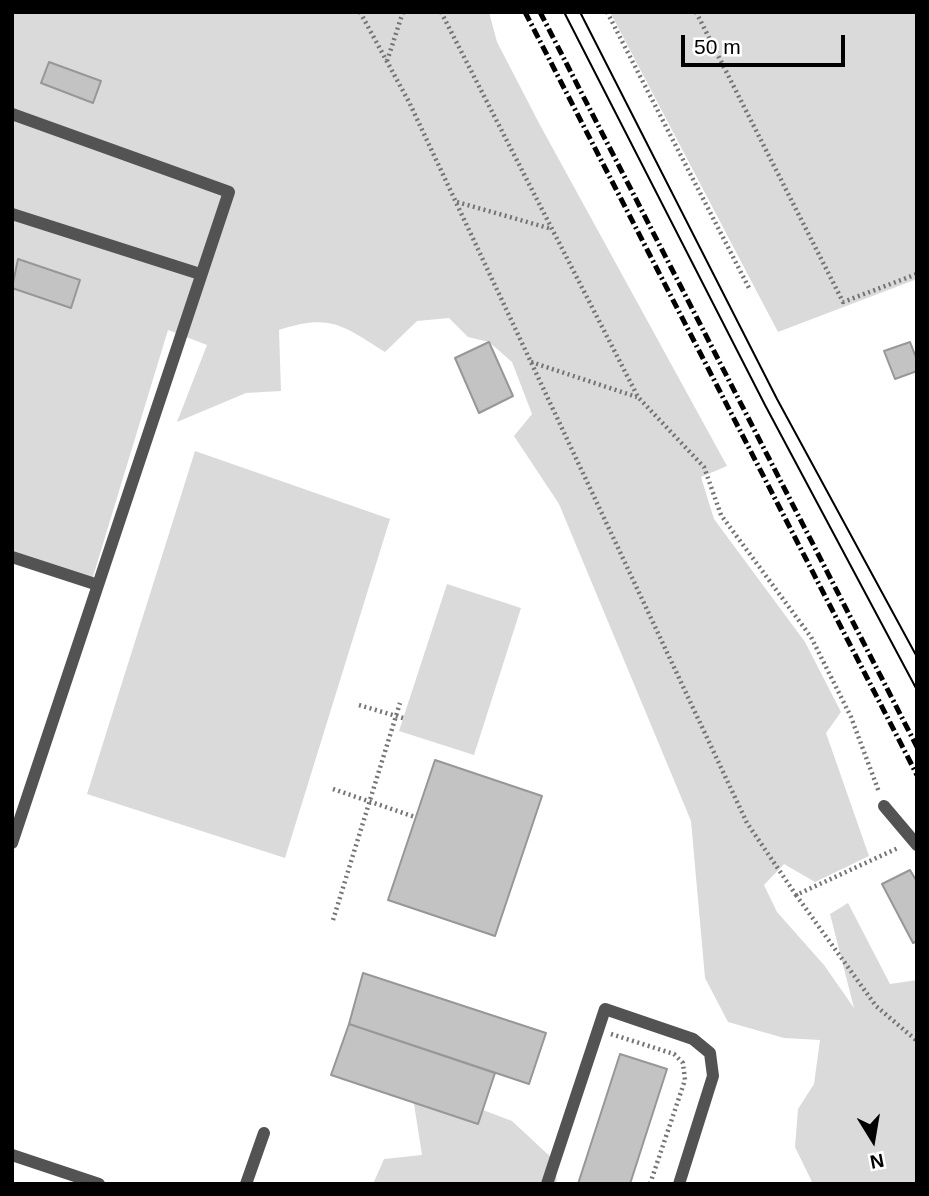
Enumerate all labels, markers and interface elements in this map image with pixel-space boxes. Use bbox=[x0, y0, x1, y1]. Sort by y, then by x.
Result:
scale bar bbox=[684, 21, 848, 65]
text: 50 m bbox=[694, 35, 741, 58]
north arrow bbox=[838, 1105, 908, 1175]
text: N bbox=[868, 1149, 886, 1173]

